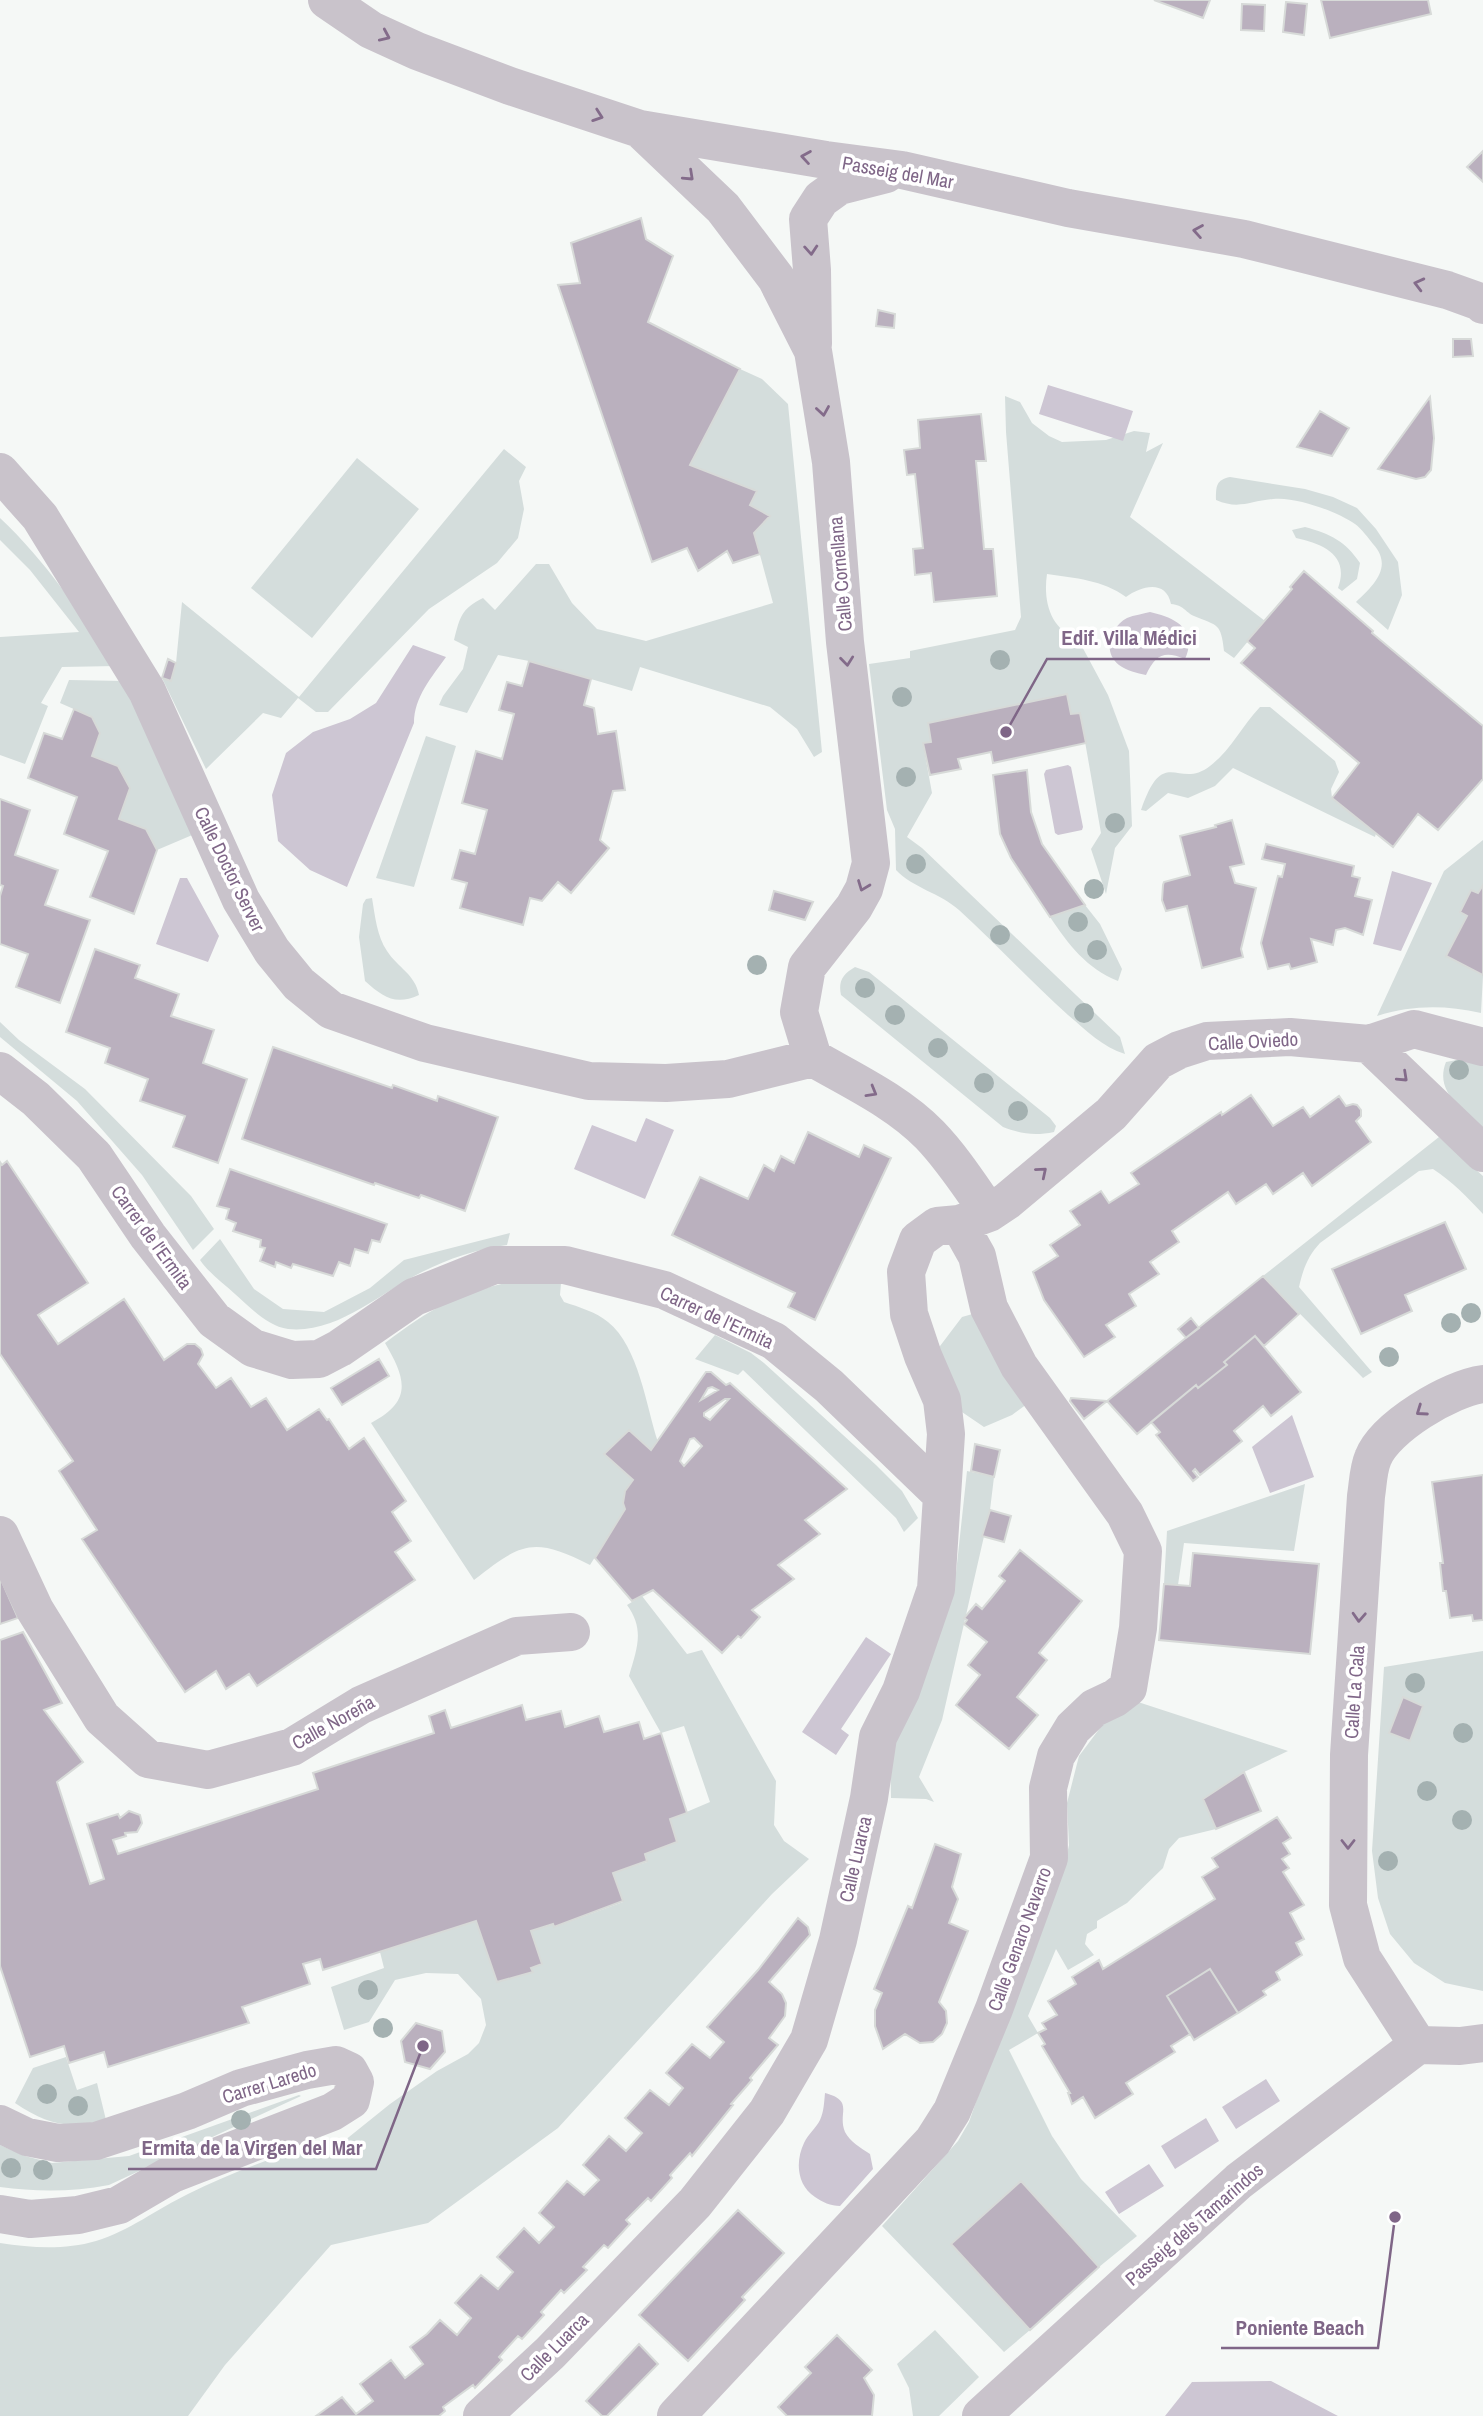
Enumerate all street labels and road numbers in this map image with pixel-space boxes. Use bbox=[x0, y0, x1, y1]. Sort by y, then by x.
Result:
street label: Passeig del Mar bbox=[840, 149, 956, 195]
street label: Calle Cornellana bbox=[822, 515, 858, 632]
street label: Calle Doctor Server bbox=[189, 802, 272, 937]
street label: Calle Oviedo bbox=[1207, 1026, 1299, 1056]
street label: Carrer de l'Ermita bbox=[105, 1180, 199, 1294]
street label: Carrer de l'Ermita bbox=[656, 1279, 778, 1355]
street label: Calle La Cala bbox=[1338, 1644, 1370, 1740]
street label: Calle Noreña bbox=[287, 1688, 379, 1755]
street label: Calle Luarca bbox=[832, 1813, 878, 1905]
street label: Calle Genaro Navarro bbox=[981, 1863, 1057, 2015]
street label: Carrer Laredo bbox=[219, 2056, 319, 2110]
street label: Passeig dels Tamarindos bbox=[1119, 2157, 1269, 2291]
street label: Calle Luarca bbox=[514, 2307, 594, 2387]

